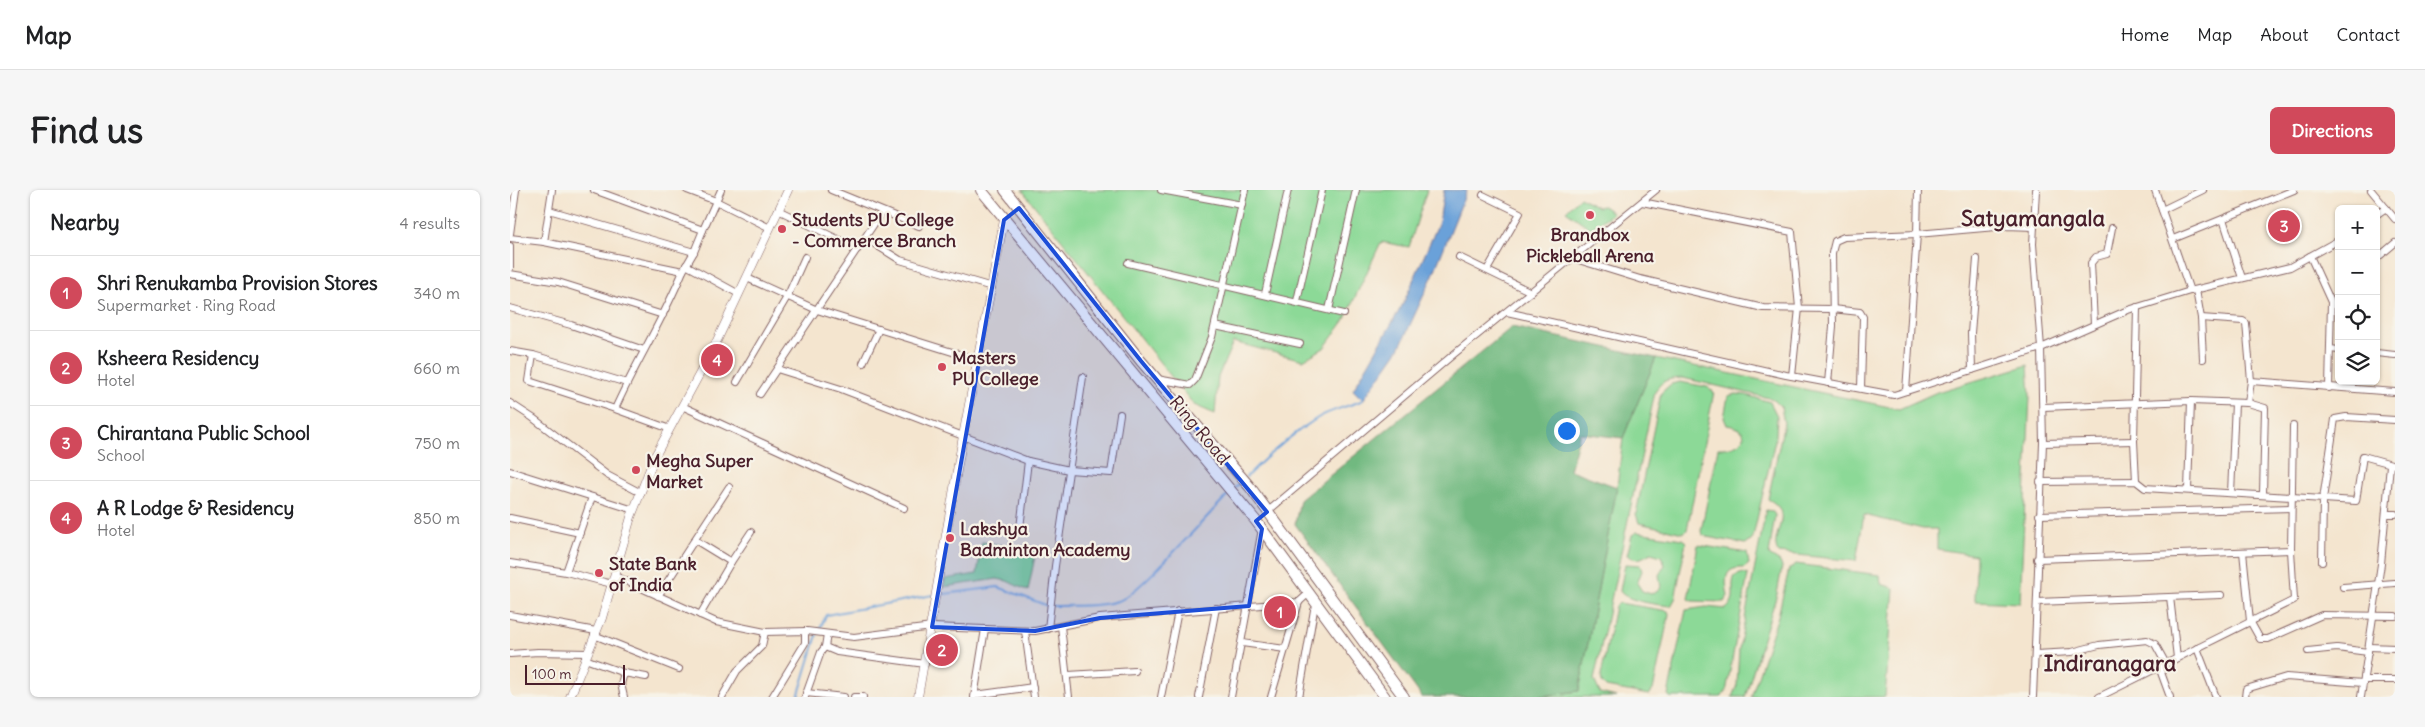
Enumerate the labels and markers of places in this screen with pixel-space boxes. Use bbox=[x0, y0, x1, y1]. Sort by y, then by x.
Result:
pin: 3 bbox=[2268, 207, 2300, 245]
place label: Students PU College - Commerce Branch bbox=[792, 208, 957, 252]
marker: Brandbox Pickleball Arena bbox=[1584, 209, 1596, 221]
marker: Students PU College - Commerce Branch bbox=[776, 223, 788, 235]
place label: Brandbox Pickleball Arena bbox=[1526, 223, 1654, 267]
pin: 4 bbox=[701, 341, 733, 379]
place label: Masters PU College bbox=[952, 346, 1039, 390]
marker: Masters PU College bbox=[936, 361, 948, 373]
place label: Megha Super Market bbox=[646, 449, 754, 493]
marker: Megha Super Market bbox=[630, 464, 642, 476]
place label: Lakshya Badminton Academy bbox=[960, 517, 1130, 561]
marker: Lakshya Badminton Academy bbox=[944, 532, 956, 544]
place label: State Bank of India bbox=[609, 552, 697, 596]
marker: State Bank of India bbox=[593, 567, 605, 579]
pin: 1 bbox=[1264, 593, 1296, 631]
pin: 2 bbox=[926, 631, 958, 669]

